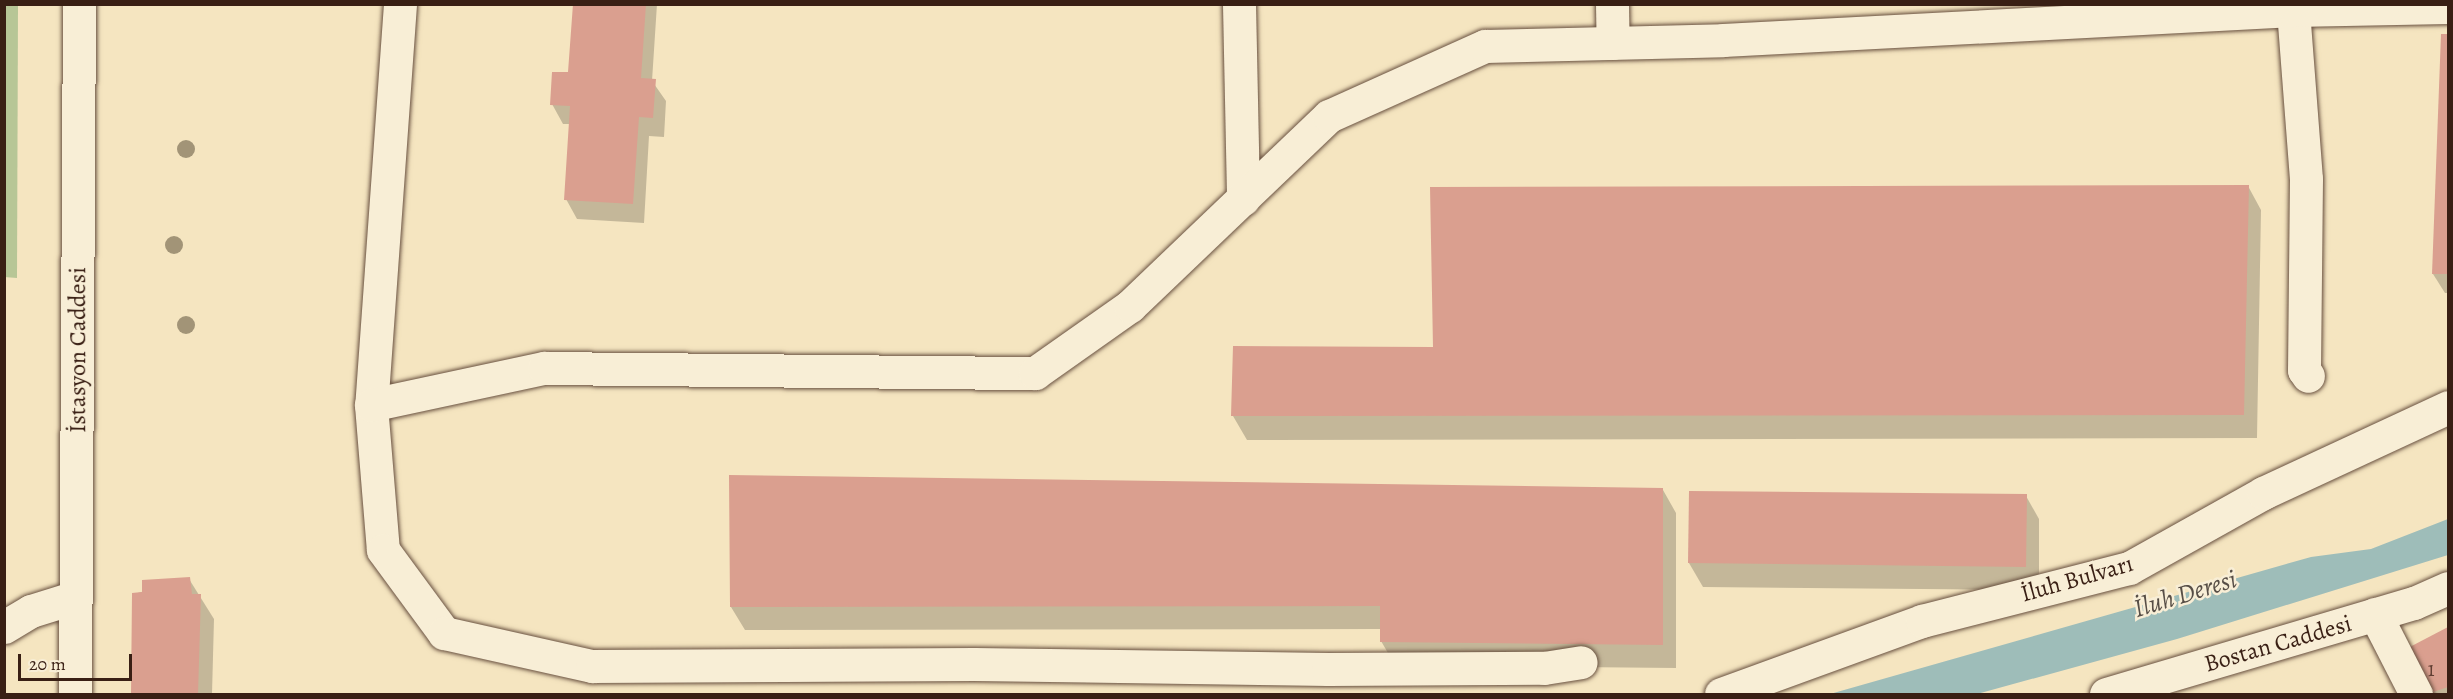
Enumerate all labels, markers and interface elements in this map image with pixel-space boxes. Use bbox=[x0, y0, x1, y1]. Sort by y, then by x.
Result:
street label: İstasyon Caddesi bbox=[64, 267, 92, 433]
street label: İluh Bulvarı bbox=[2017, 549, 2137, 609]
water label: İluh Deresi bbox=[2130, 564, 2240, 624]
street label: Bostan Caddesi bbox=[2201, 609, 2355, 679]
scale bar bbox=[21, 642, 135, 680]
text: 20 m bbox=[29, 652, 66, 676]
house number: 1 bbox=[2427, 656, 2435, 682]

